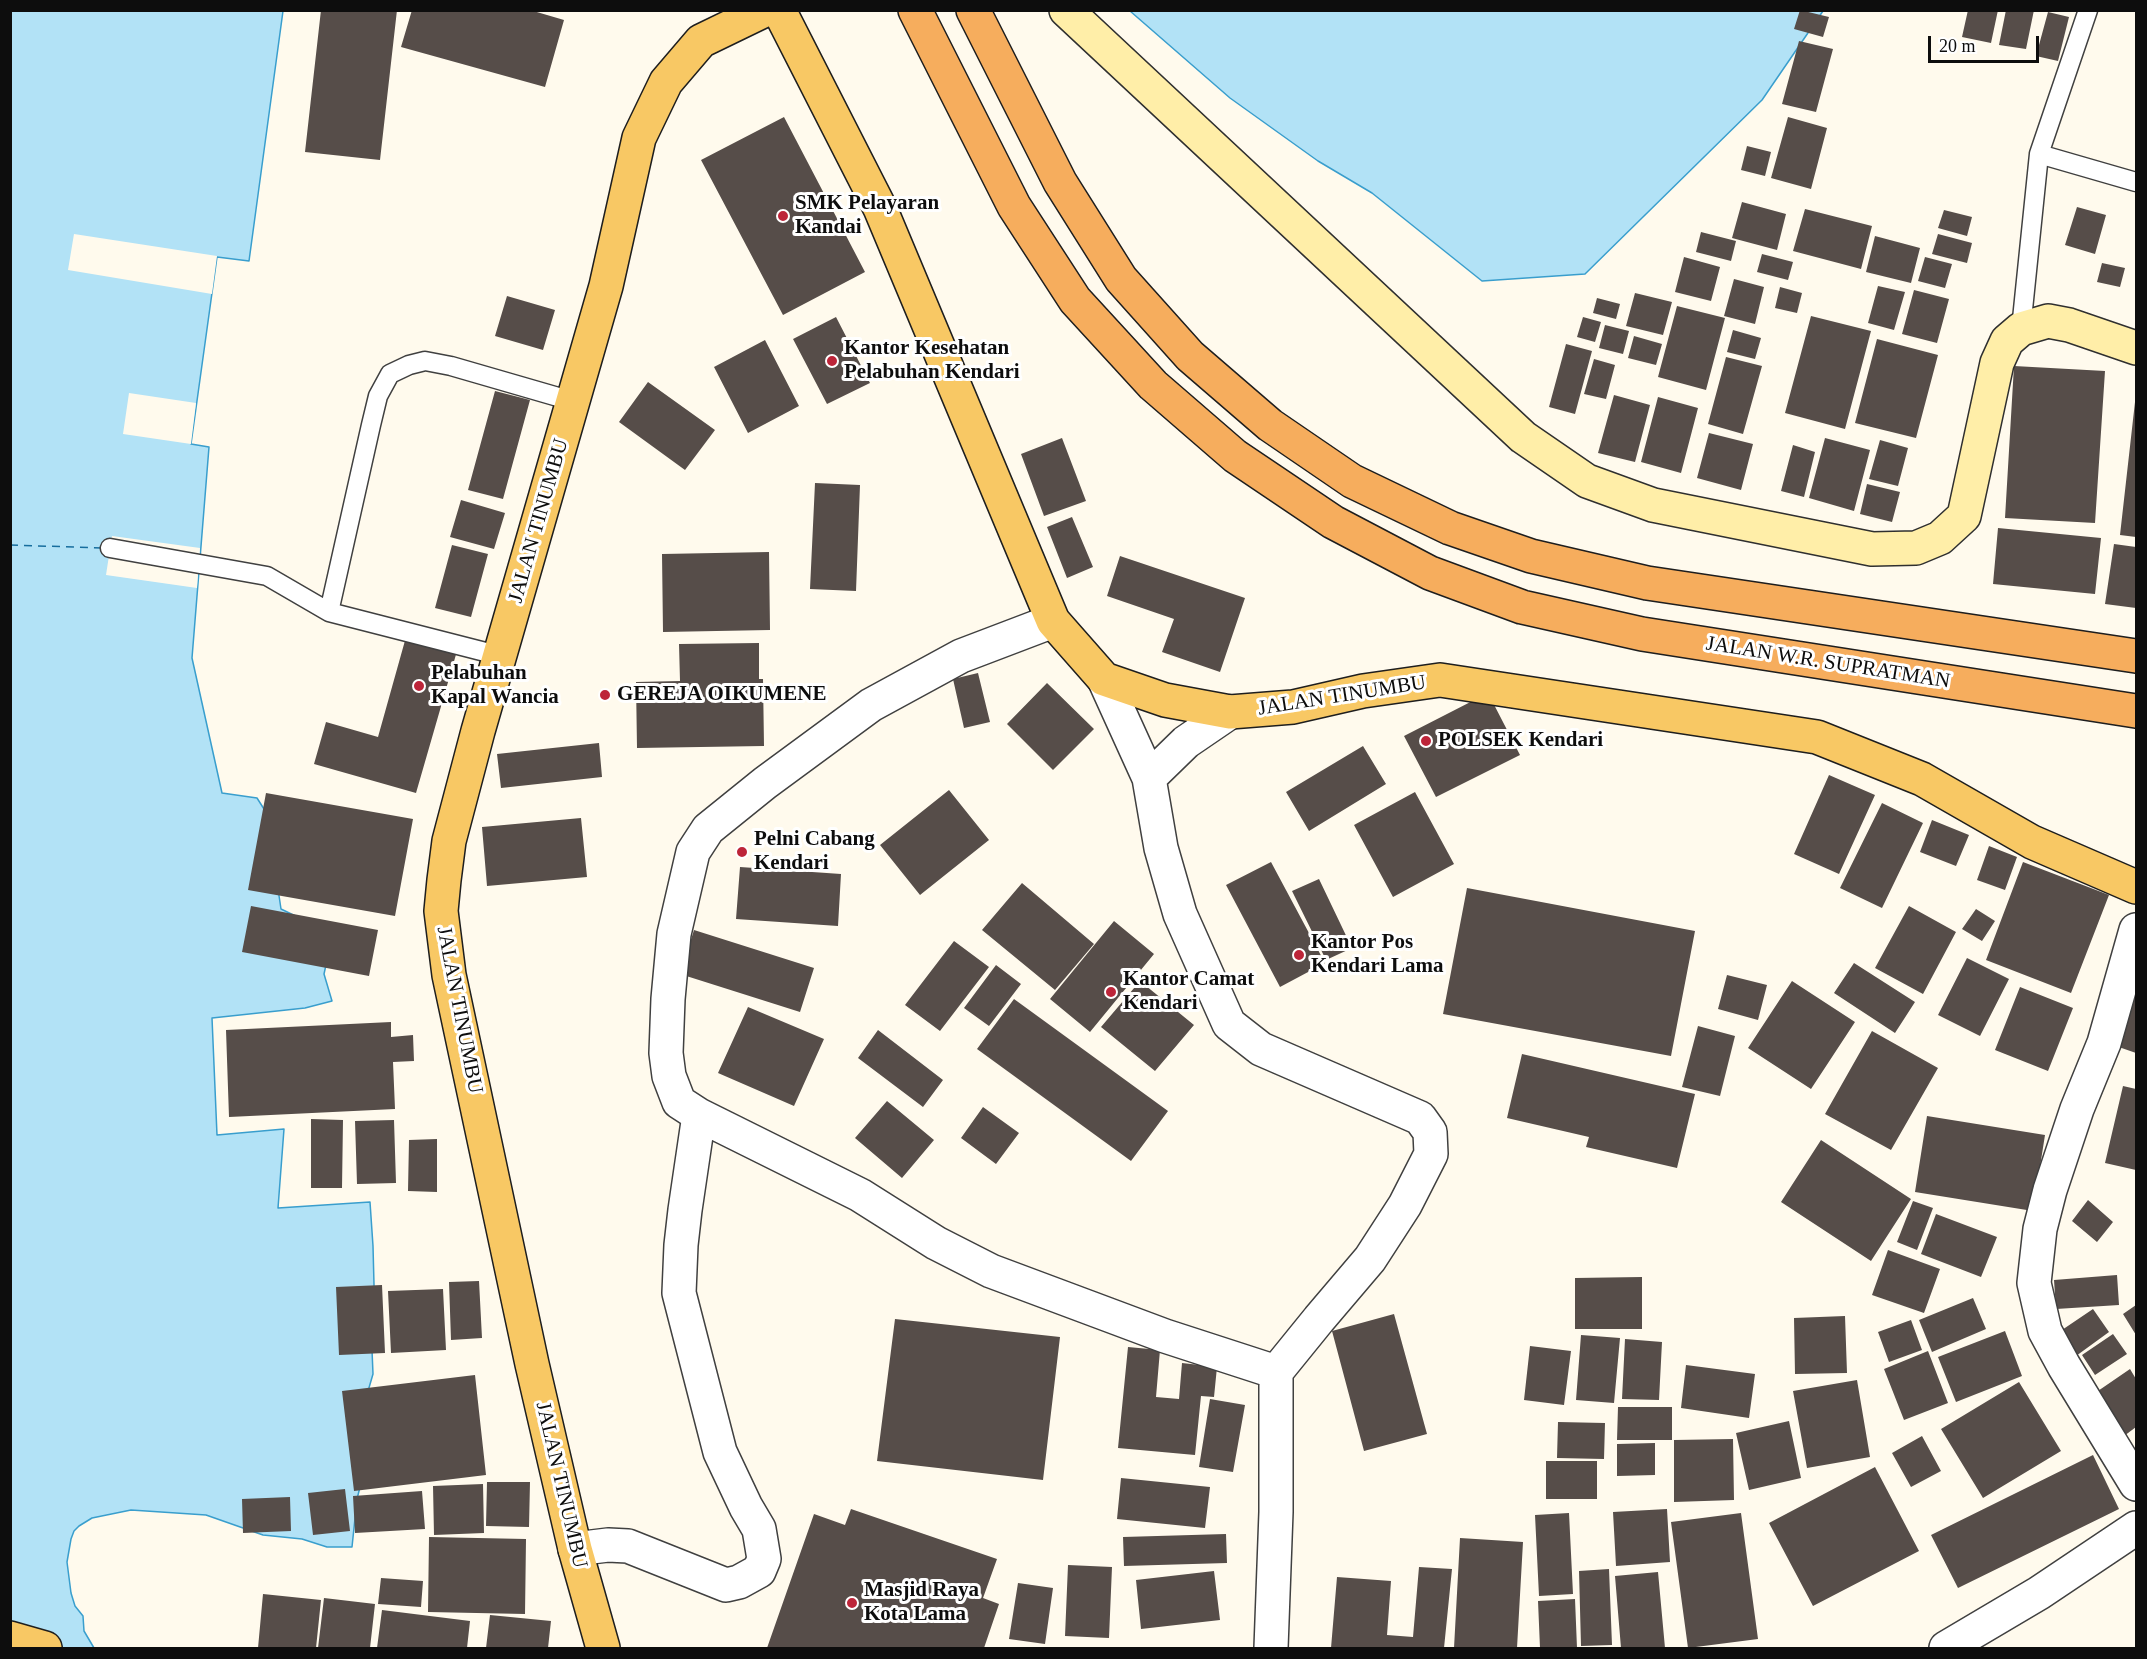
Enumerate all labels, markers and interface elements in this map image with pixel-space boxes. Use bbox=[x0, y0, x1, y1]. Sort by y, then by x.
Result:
scale bar bbox=[1931, 24, 2042, 62]
text: 20 m bbox=[1939, 36, 1976, 56]
place label: SMK Pelayaran Kandai bbox=[795, 191, 939, 241]
marker: SMK Pelayaran Kandai bbox=[776, 209, 790, 223]
place label: Kantor Kesehatan Pelabuhan Kendari bbox=[844, 336, 1020, 386]
marker: Kantor Kesehatan Pelabuhan Kendari bbox=[825, 354, 839, 368]
street label: JALAN TINUMBU bbox=[503, 436, 575, 606]
street label: JALAN W.R. SUPRATMAN bbox=[1704, 631, 1952, 695]
place label: Pelabuhan Kapal Wancia bbox=[431, 661, 559, 711]
street label: JALAN TINUMBU bbox=[1256, 670, 1428, 722]
marker: Pelabuhan Kapal Wancia bbox=[412, 679, 426, 693]
place label: GEREJA OIKUMENE bbox=[617, 682, 826, 708]
marker: GEREJA OIKUMENE bbox=[598, 688, 612, 702]
place label: POLSEK Kendari bbox=[1438, 728, 1603, 754]
marker: POLSEK Kendari bbox=[1419, 734, 1433, 748]
place label: Pelni Cabang Kendari bbox=[754, 827, 875, 877]
marker: Pelni Cabang Kendari bbox=[735, 845, 749, 859]
street label: JALAN TINUMBU bbox=[430, 924, 488, 1096]
place label: Kantor Pos Kendari Lama bbox=[1311, 930, 1443, 980]
marker: Kantor Pos Kendari Lama bbox=[1292, 948, 1306, 962]
place label: Kantor Camat Kendari bbox=[1123, 967, 1254, 1017]
marker: Kantor Camat Kendari bbox=[1104, 985, 1118, 999]
street label: JALAN TINUMBU bbox=[530, 1399, 592, 1571]
place label: Masjid Raya Kota Lama bbox=[864, 1578, 979, 1628]
marker: Masjid Raya Kota Lama bbox=[845, 1596, 859, 1610]

